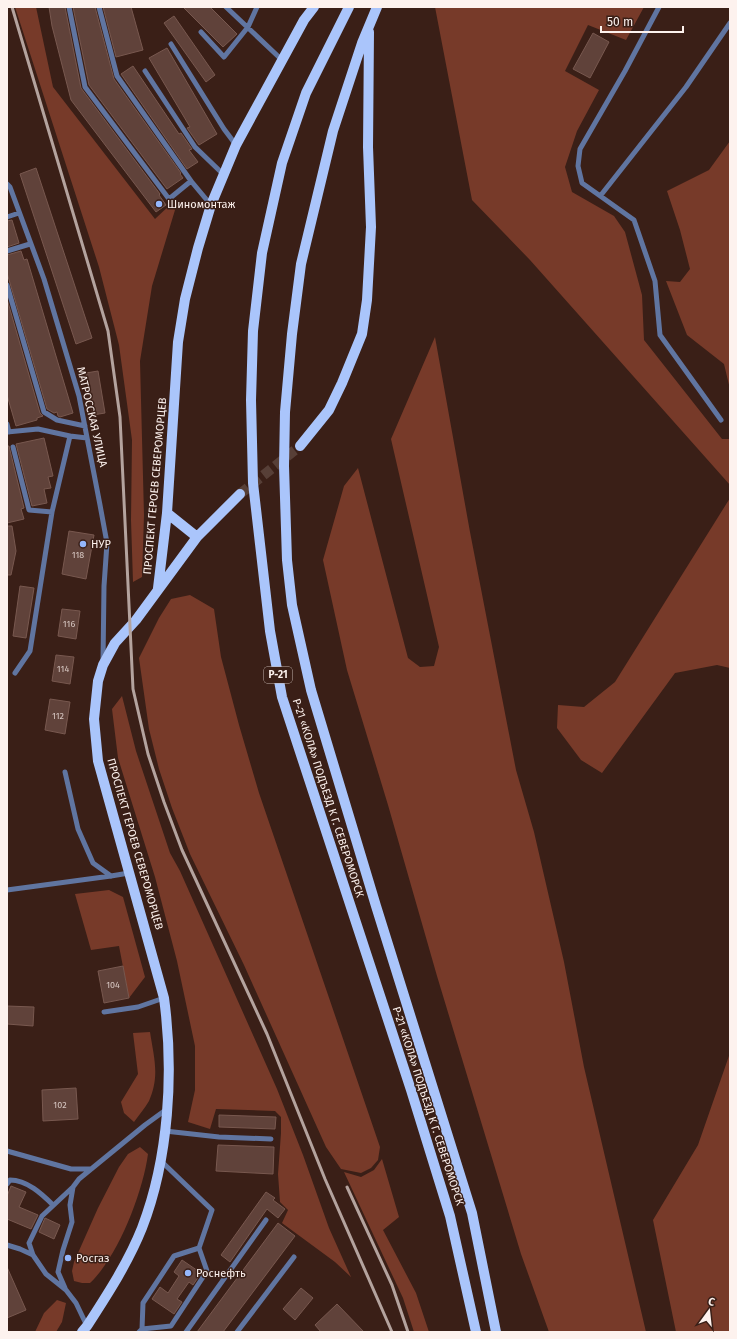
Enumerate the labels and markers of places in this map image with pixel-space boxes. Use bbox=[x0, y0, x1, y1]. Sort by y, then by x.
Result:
place label: Шиномонтаж bbox=[167, 198, 236, 211]
marker: Шиномонтаж bbox=[154, 199, 164, 209]
place label: НУР bbox=[91, 538, 111, 551]
marker: НУР bbox=[78, 539, 88, 549]
place label: Росгаз bbox=[76, 1252, 110, 1265]
marker: Росгаз bbox=[63, 1253, 73, 1263]
place label: Роснефть bbox=[196, 1267, 246, 1280]
marker: Роснефть bbox=[183, 1268, 193, 1278]

